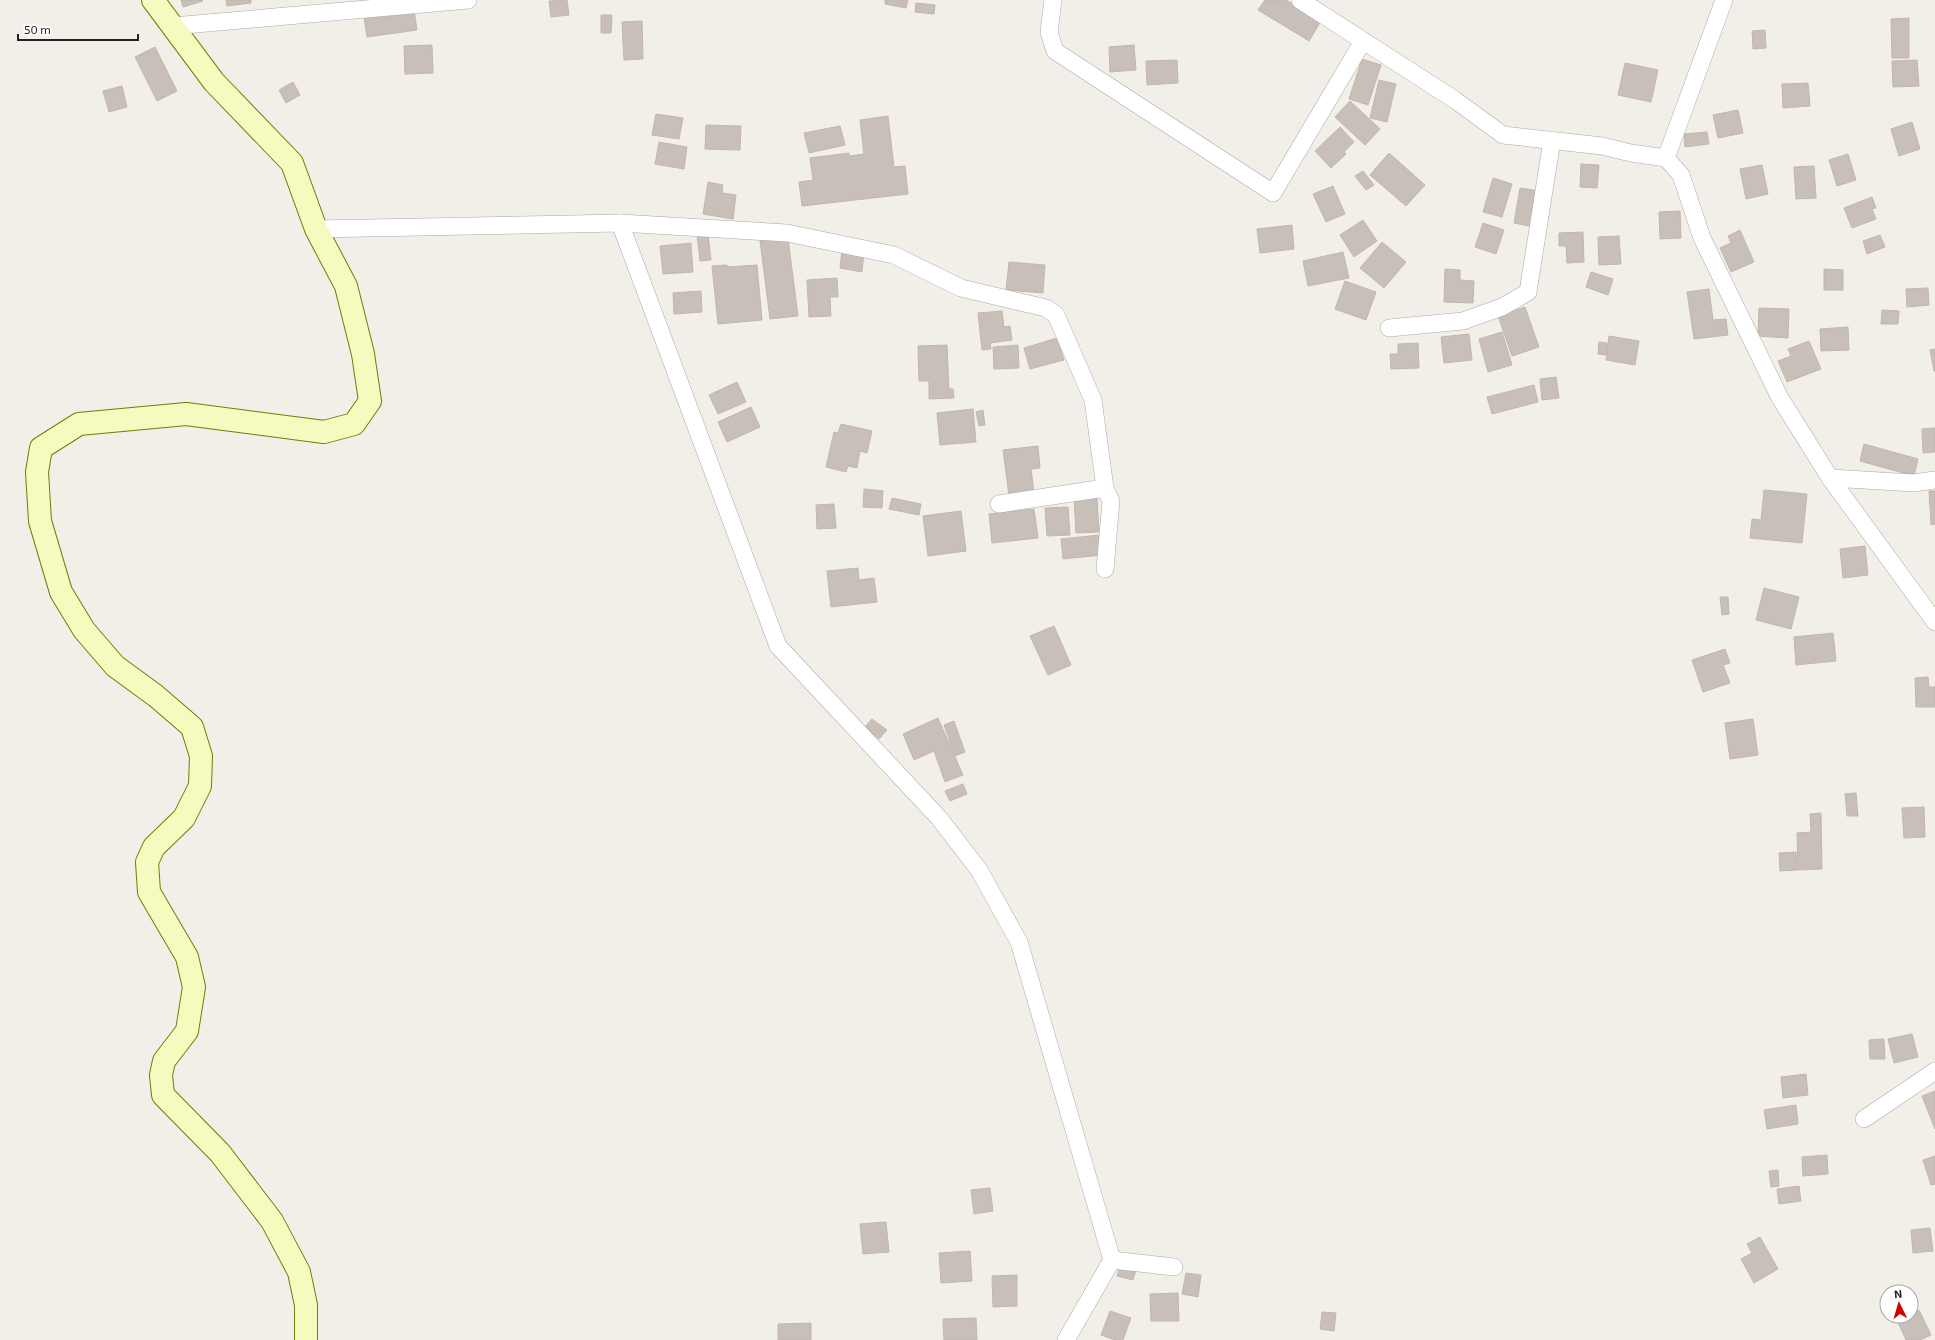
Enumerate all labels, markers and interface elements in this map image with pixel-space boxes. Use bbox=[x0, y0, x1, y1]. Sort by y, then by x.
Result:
scale bar bbox=[18, 16, 138, 42]
text: 50 m bbox=[24, 22, 51, 36]
north arrow bbox=[1879, 1284, 1919, 1324]
text: N bbox=[1894, 1287, 1903, 1300]

